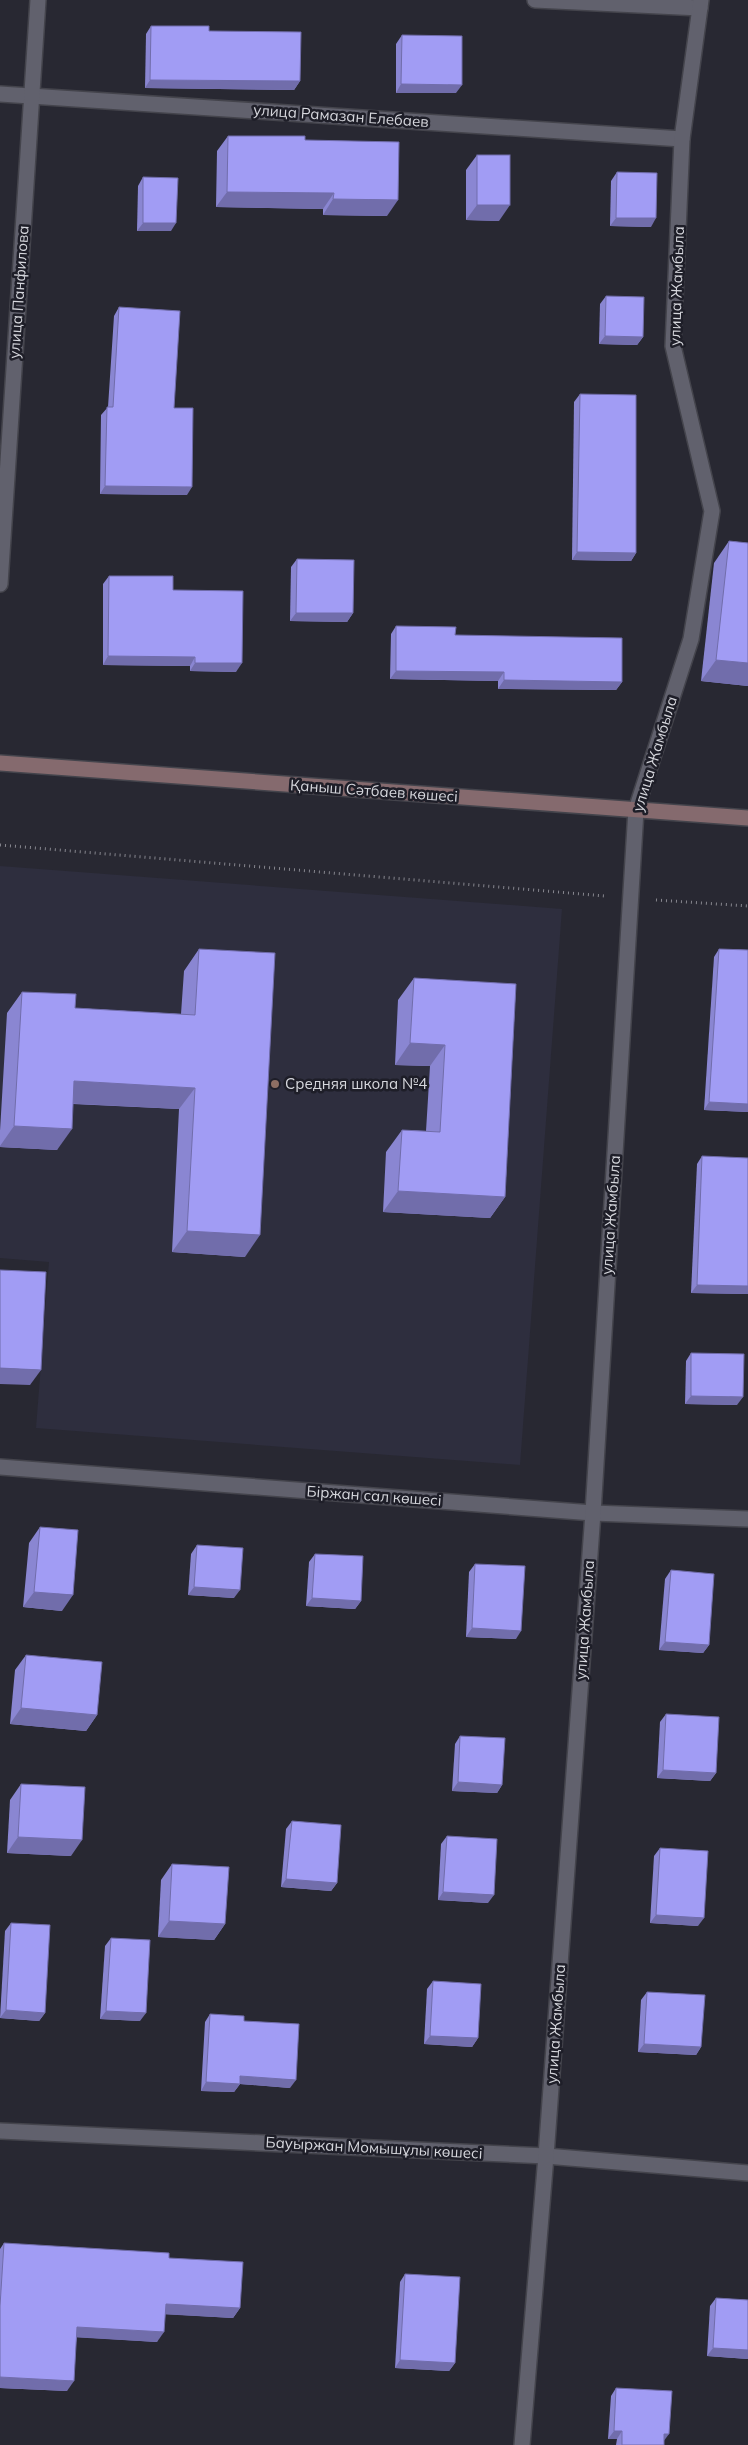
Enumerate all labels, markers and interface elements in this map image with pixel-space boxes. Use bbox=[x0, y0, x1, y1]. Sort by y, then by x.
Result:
street label: улица Рамазан Елебаев bbox=[253, 100, 429, 131]
street label: улица Панфилова bbox=[4, 225, 33, 359]
street label: улица Жамбыла bbox=[665, 226, 688, 346]
street label: улица Жамбыла bbox=[628, 694, 681, 814]
street label: Қаныш Сәтбаев көшесі bbox=[290, 775, 459, 806]
place label: Средняя школа №4 bbox=[285, 1074, 427, 1093]
marker: Средняя школа №4 bbox=[269, 1078, 281, 1090]
street label: улица Жамбыла bbox=[597, 1155, 624, 1275]
street label: Біржан сал көшесі bbox=[306, 1481, 442, 1510]
street label: улица Жамбыла bbox=[571, 1560, 598, 1680]
street label: улица Жамбыла bbox=[542, 1964, 569, 2084]
street label: Бауыржан Момышұлы көшесі bbox=[265, 2132, 483, 2163]

